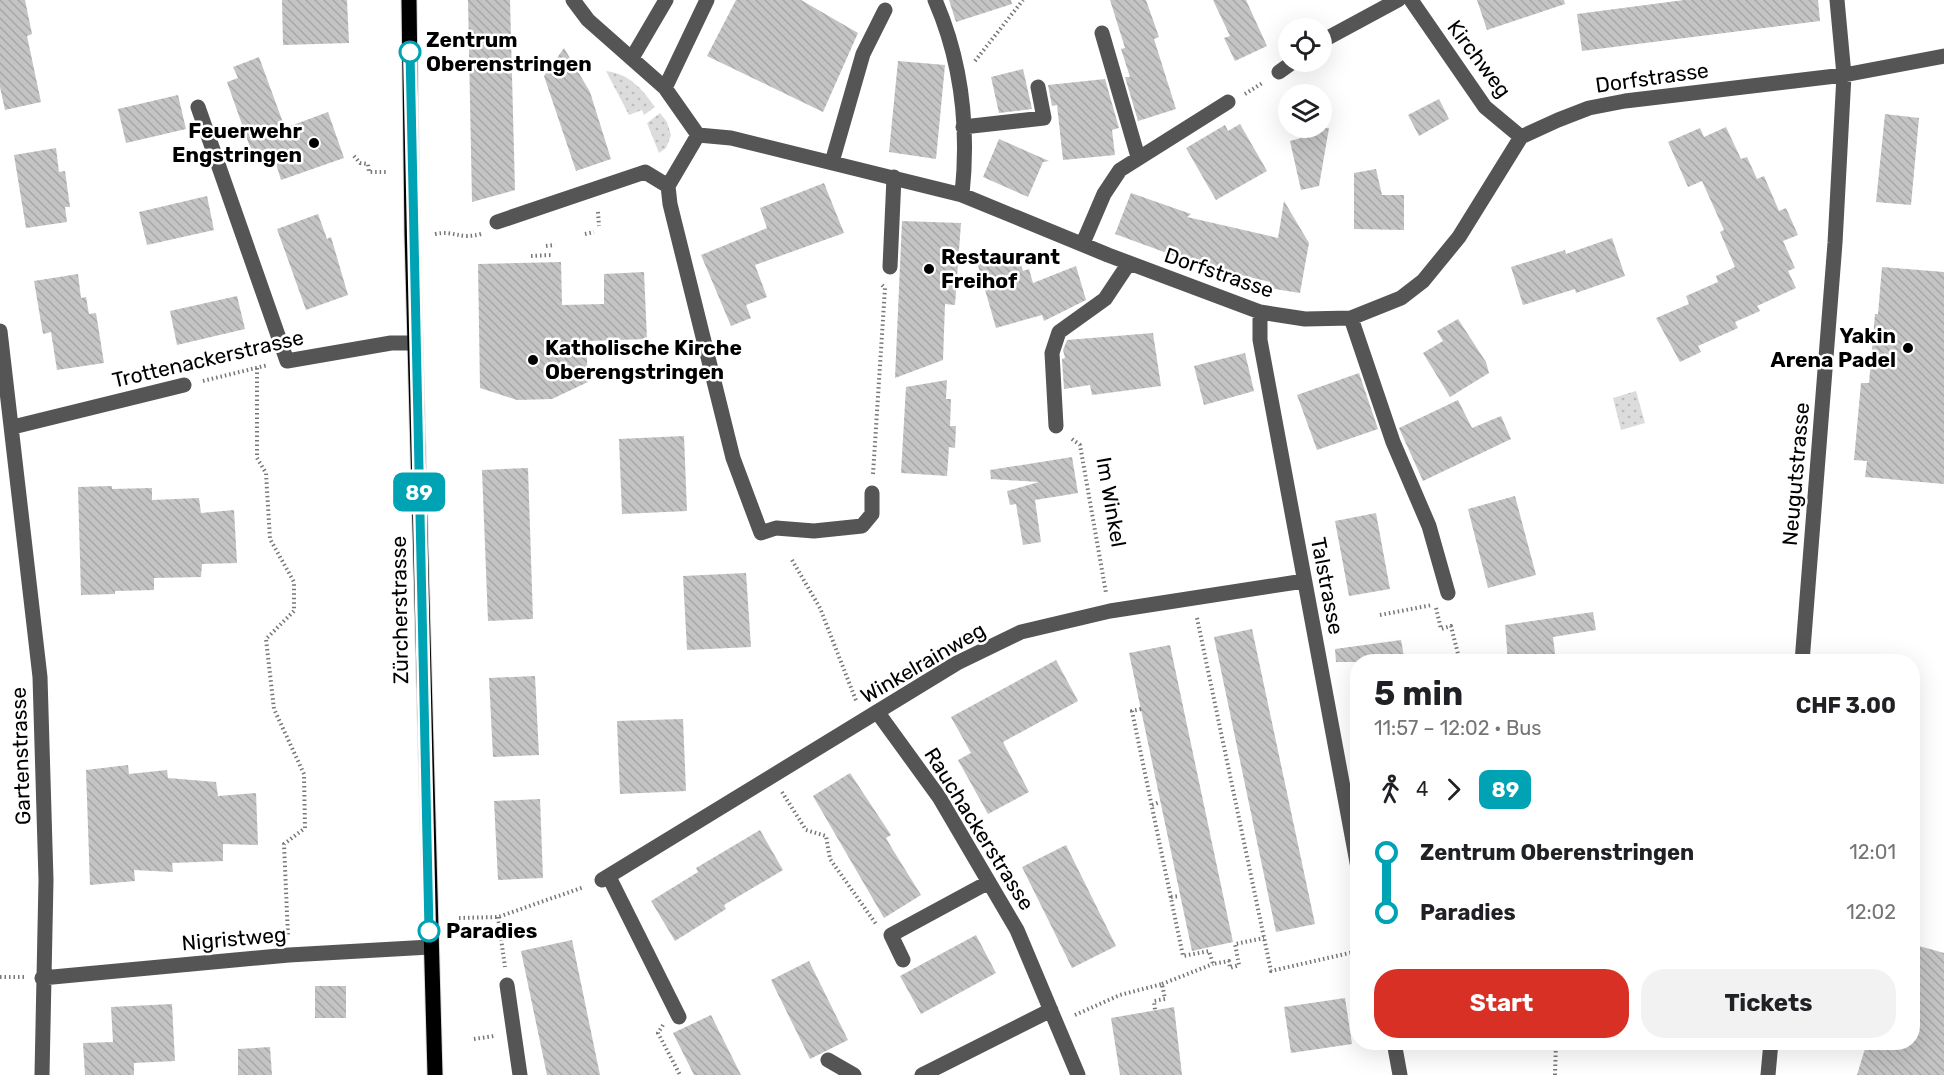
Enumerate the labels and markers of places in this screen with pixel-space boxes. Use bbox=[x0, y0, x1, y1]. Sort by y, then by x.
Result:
place label: Zentrum Oberenstringen bbox=[426, 27, 592, 76]
marker: Zentrum Oberenstringen bbox=[399, 41, 421, 63]
place label: Feuerwehr Engstringen bbox=[172, 118, 302, 167]
marker: Feuerwehr Engstringen bbox=[307, 136, 321, 150]
place label: Restaurant Freihof bbox=[941, 244, 1060, 293]
marker: Restaurant Freihof bbox=[922, 262, 936, 276]
place label: Yakin Arena Padel bbox=[1771, 323, 1896, 372]
place label: Katholische Kirche Oberengstringen bbox=[545, 335, 742, 384]
marker: Yakin Arena Padel bbox=[1901, 341, 1915, 355]
marker: Katholische Kirche Oberengstringen bbox=[526, 353, 540, 367]
place label: Paradies bbox=[446, 918, 537, 943]
marker: Paradies bbox=[418, 920, 440, 942]

